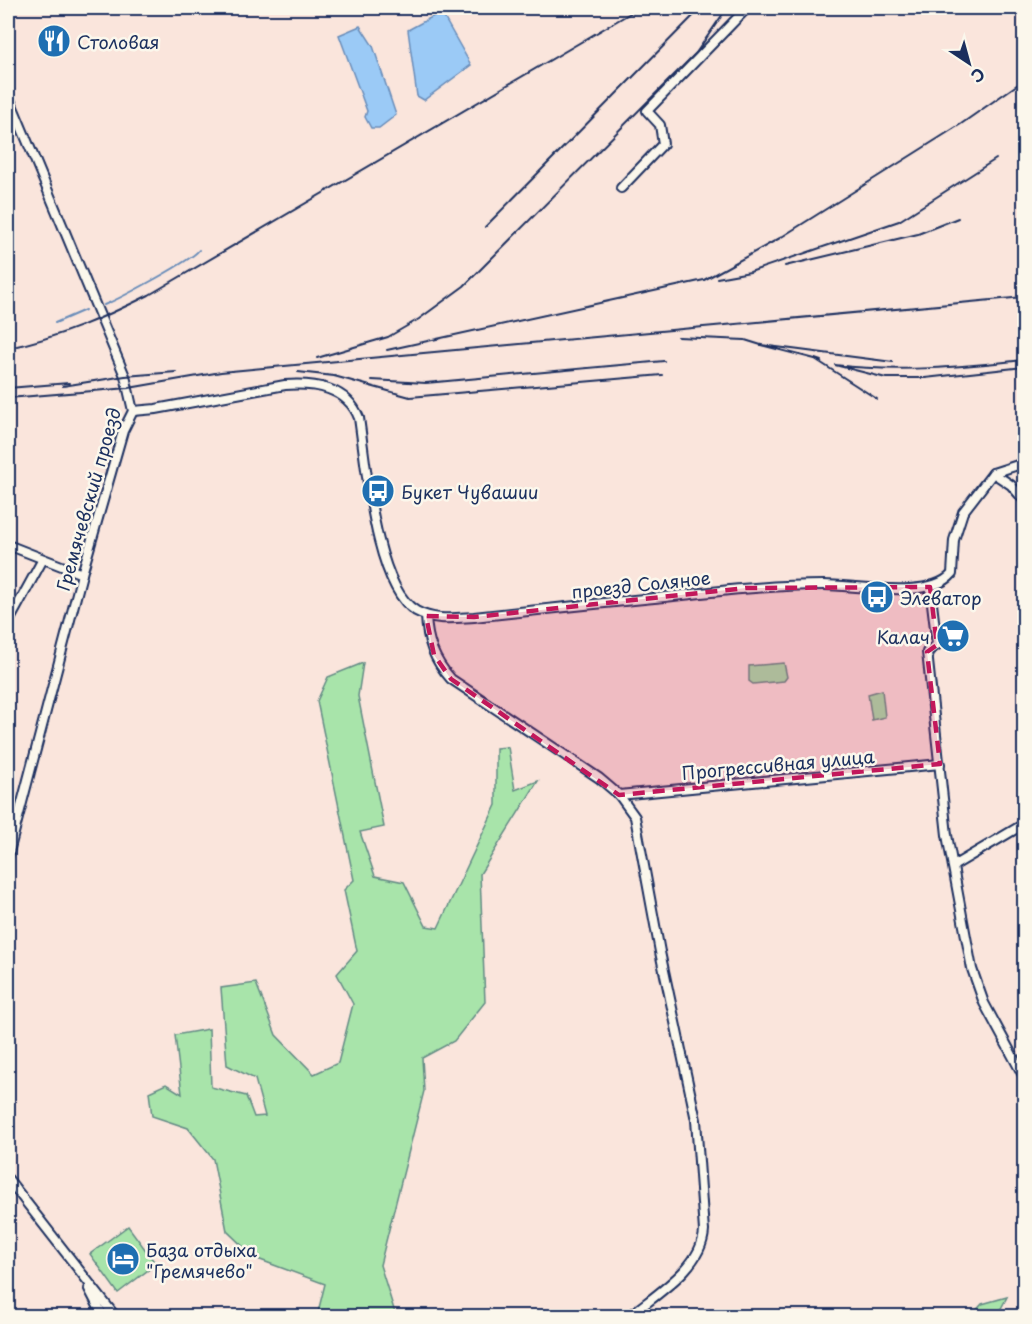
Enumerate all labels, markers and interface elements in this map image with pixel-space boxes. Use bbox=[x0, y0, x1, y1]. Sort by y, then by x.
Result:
restaurant icon: Столовая bbox=[36, 23, 72, 59]
place label: Столовая bbox=[77, 28, 160, 55]
north arrow bbox=[939, 33, 999, 93]
text: С bbox=[966, 63, 990, 89]
street label: Гремячевский проезд bbox=[49, 404, 127, 594]
bus stop icon: Букет Чувашии bbox=[360, 473, 396, 509]
place label: Букет Чувашии bbox=[401, 478, 539, 505]
street label: проезд Соляное bbox=[570, 563, 712, 605]
bus stop icon: Элеватор bbox=[859, 579, 895, 615]
place label: Элеватор bbox=[900, 584, 982, 611]
supermarket icon: Калач bbox=[935, 618, 971, 654]
place label: Калач bbox=[876, 623, 930, 650]
street label: Прогрессивная улица bbox=[680, 742, 876, 786]
place label: База отдыха "Гремячево" bbox=[146, 1236, 257, 1284]
hotel icon: База отдыха "Гремячево" bbox=[105, 1241, 141, 1277]

